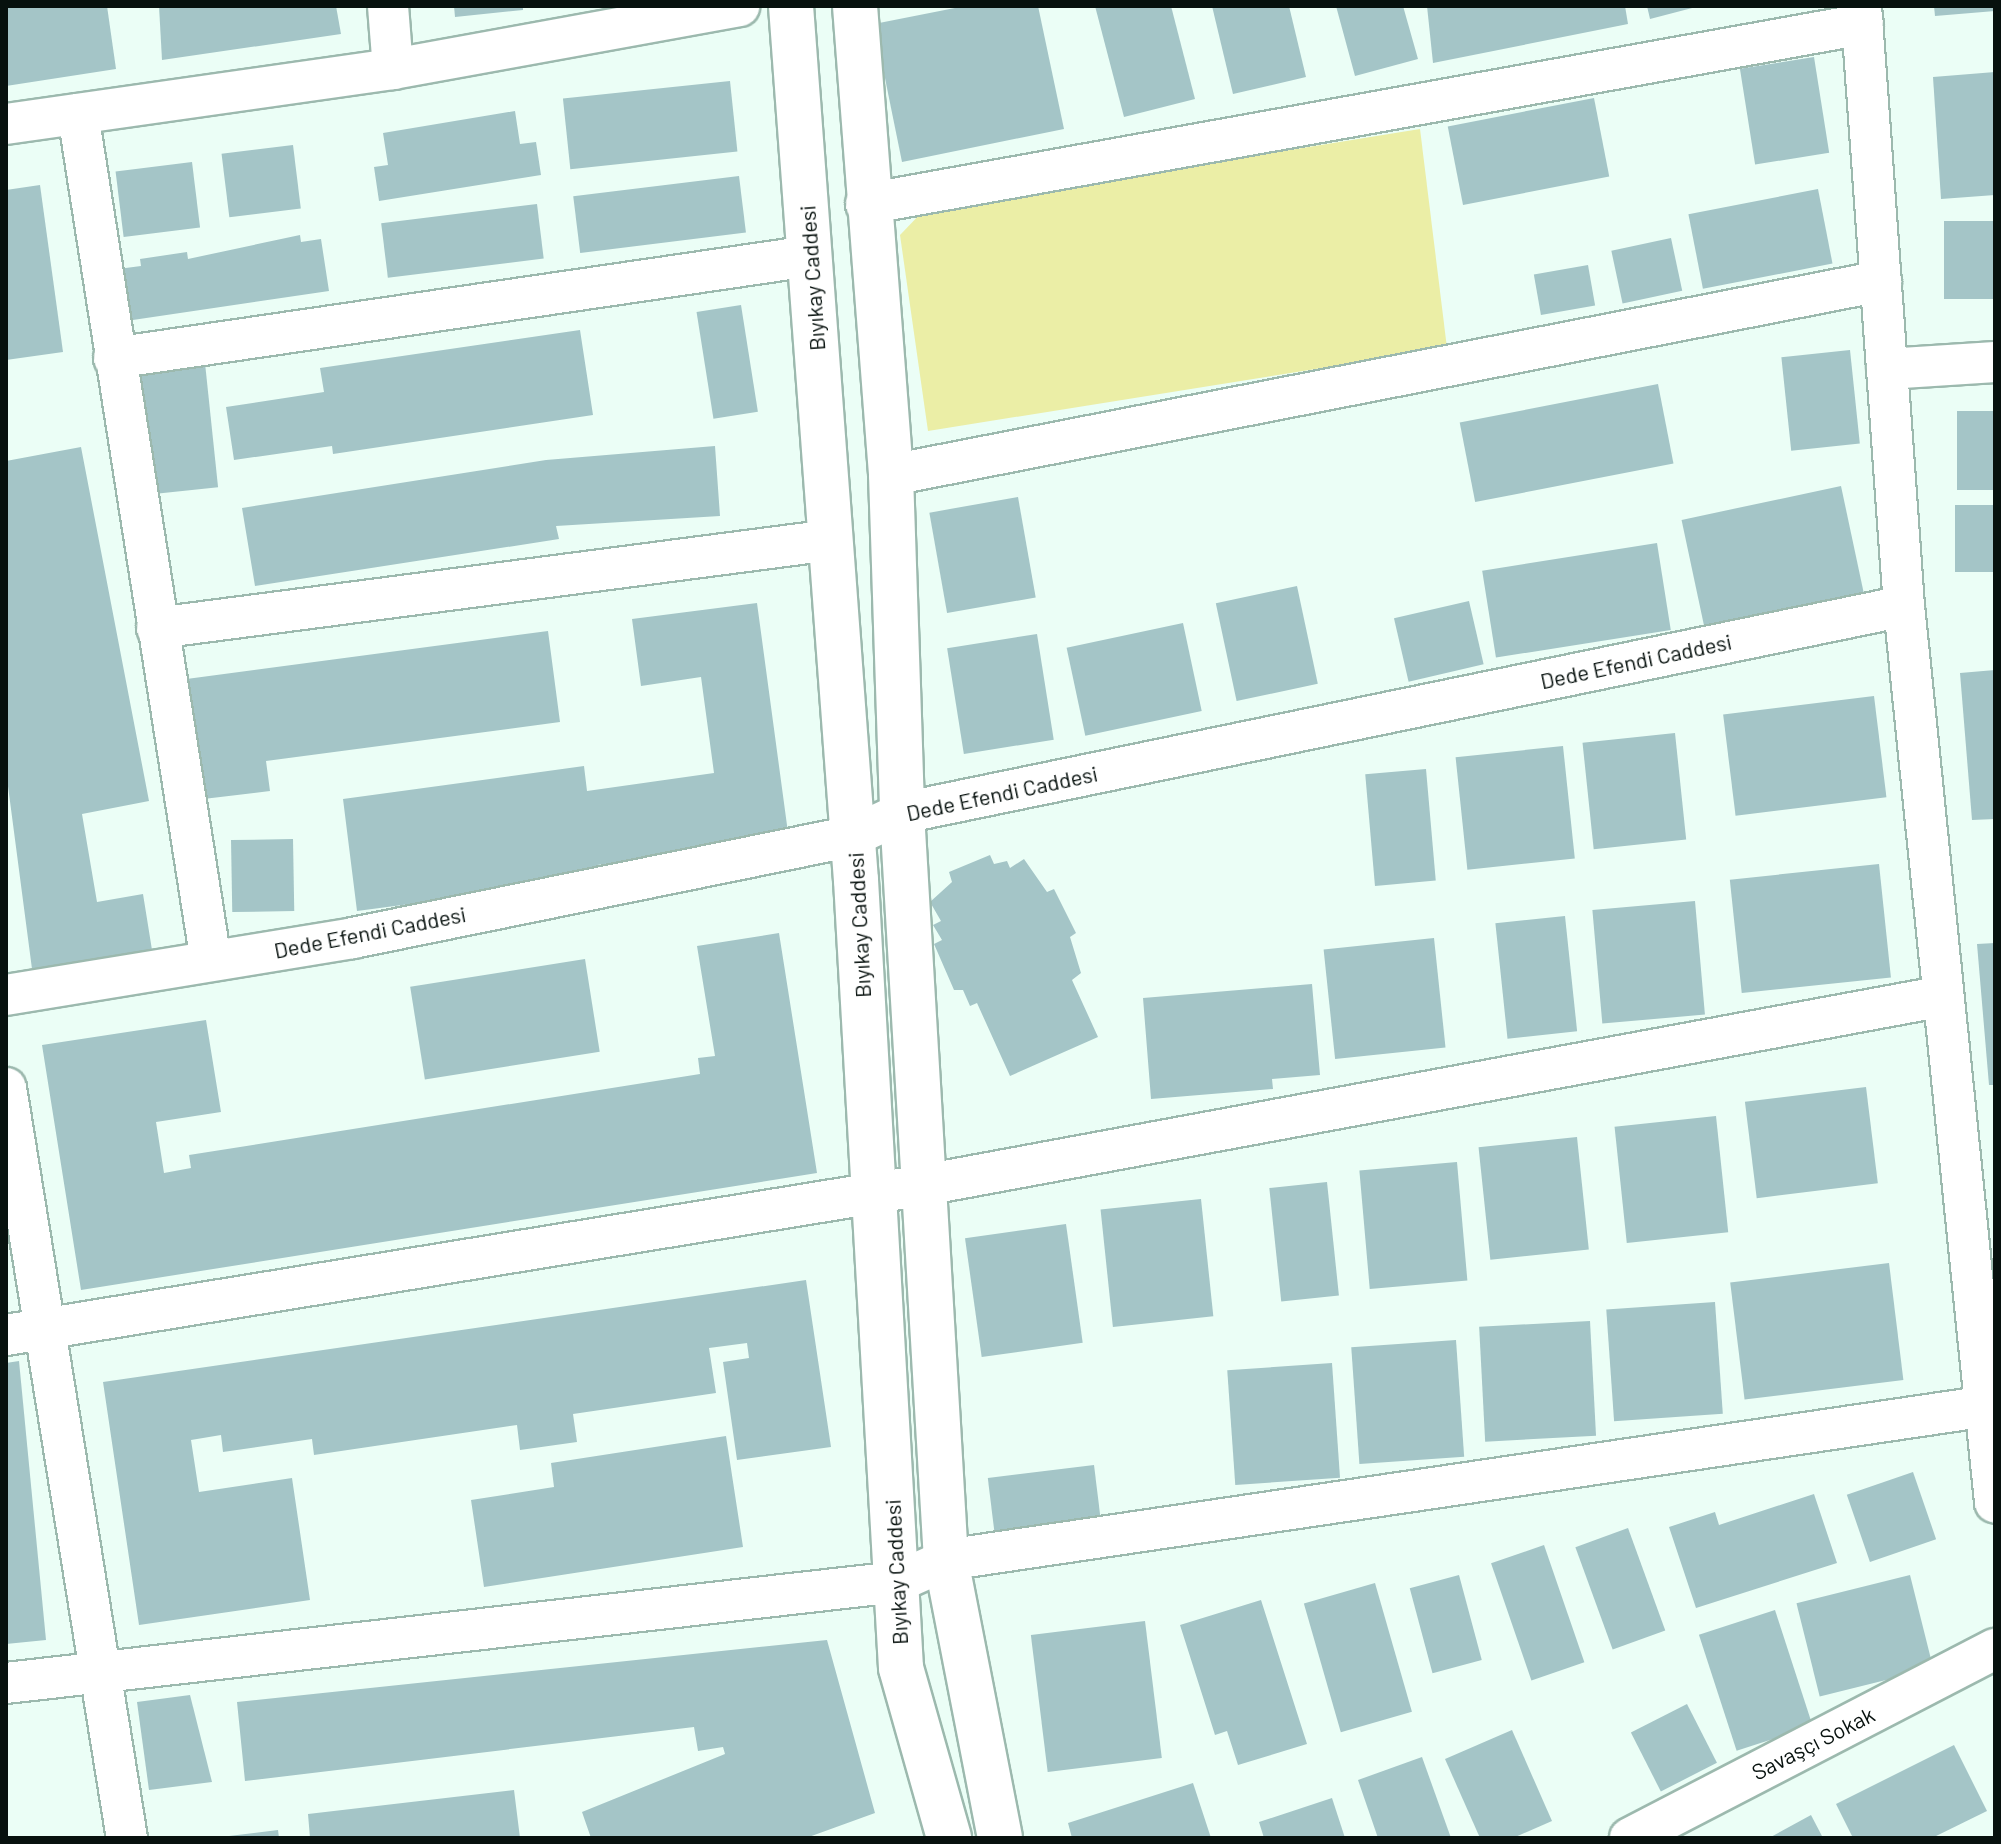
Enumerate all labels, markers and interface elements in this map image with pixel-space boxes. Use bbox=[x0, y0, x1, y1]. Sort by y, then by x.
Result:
street label: Bıyıkay Caddesi bbox=[794, 204, 830, 352]
street label: Dede Efendi Caddesi bbox=[1538, 628, 1734, 694]
street label: Dede Efendi Caddesi bbox=[904, 760, 1100, 826]
street label: Bıyıkay Caddesi bbox=[842, 851, 876, 999]
street label: Dede Efendi Caddesi bbox=[272, 900, 468, 964]
street label: Bıyıkay Caddesi bbox=[879, 1498, 913, 1646]
street label: Savaşçı Sokak bbox=[1747, 1701, 1879, 1785]

